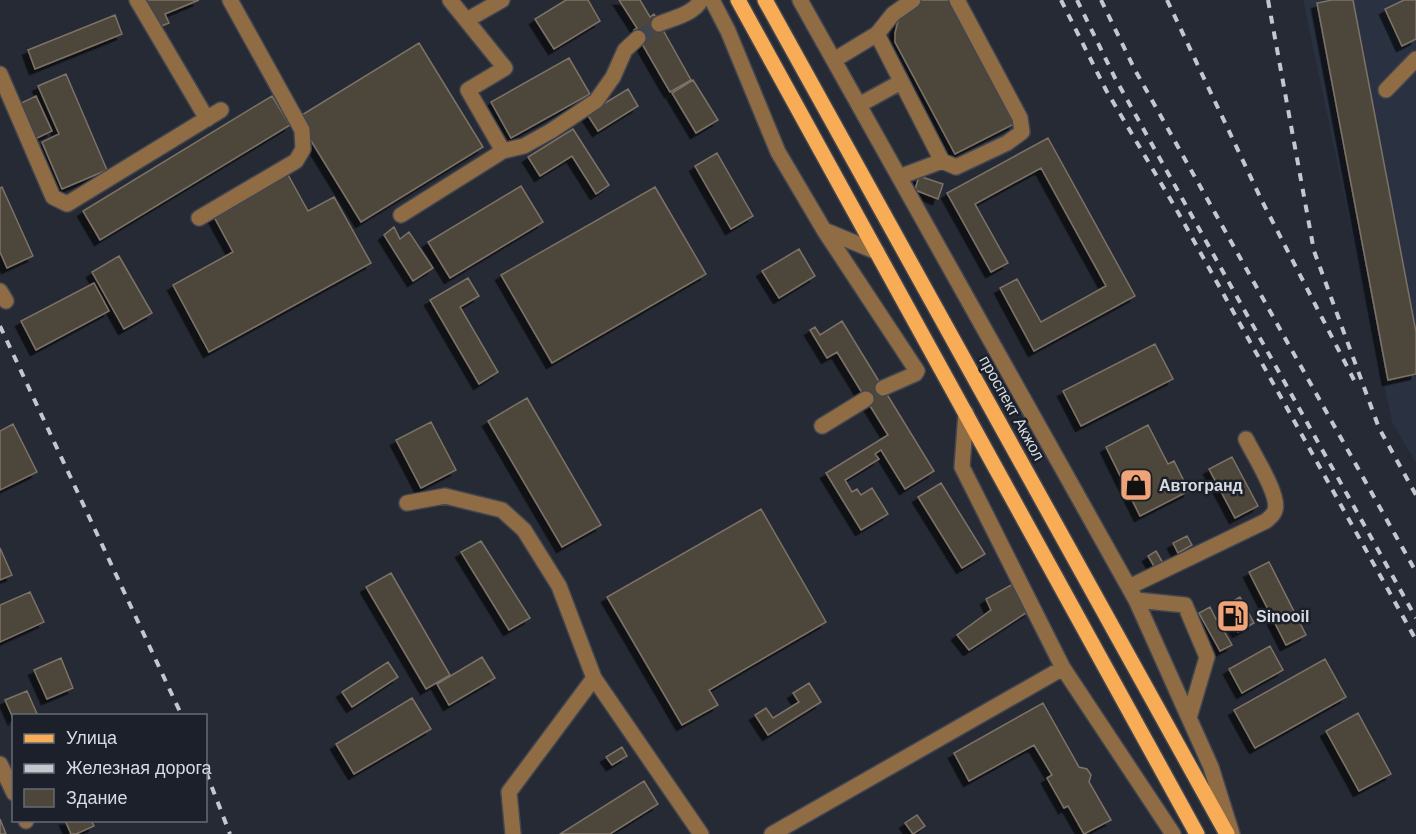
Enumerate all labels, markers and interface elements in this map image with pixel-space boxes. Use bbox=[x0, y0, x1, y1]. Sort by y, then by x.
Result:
street label: проспект Акжол bbox=[976, 353, 1048, 463]
shop icon: Автогранд bbox=[1118, 467, 1154, 503]
place label: Автогранд bbox=[1159, 477, 1243, 494]
fuel station icon: Sinooil bbox=[1215, 598, 1251, 634]
place label: Sinooil bbox=[1256, 608, 1309, 625]
legend bbox=[12, 714, 207, 822]
text: Улица bbox=[66, 728, 118, 748]
text: Железная дорога bbox=[66, 758, 213, 778]
text: Здание bbox=[66, 788, 127, 808]

